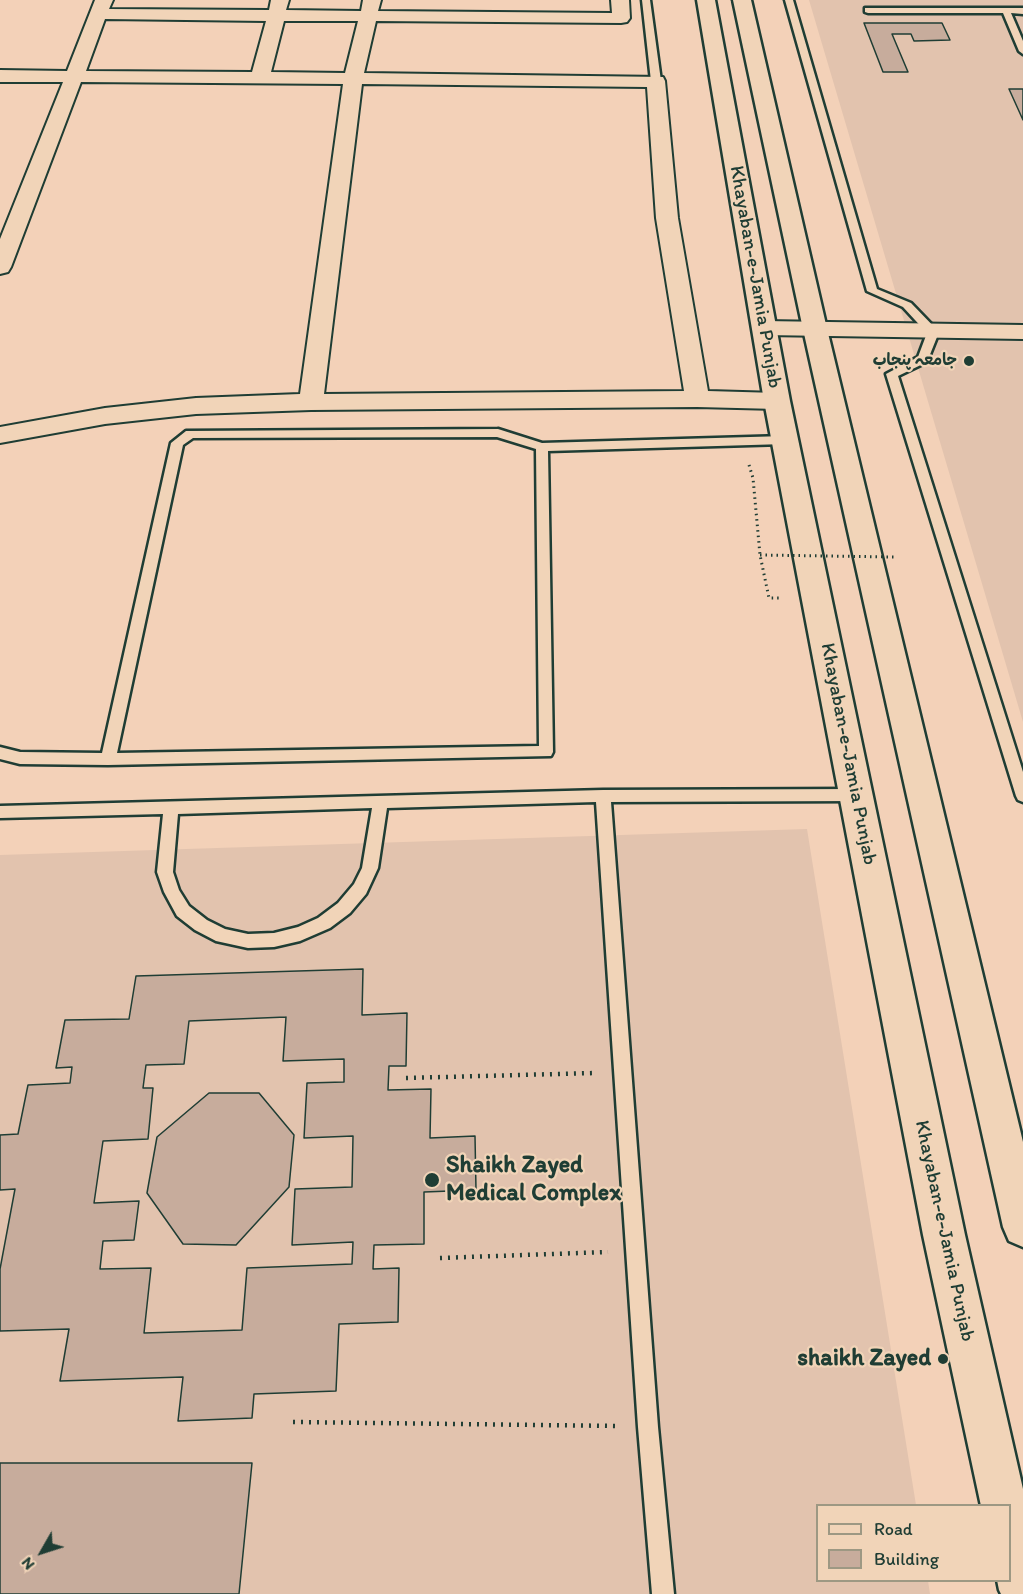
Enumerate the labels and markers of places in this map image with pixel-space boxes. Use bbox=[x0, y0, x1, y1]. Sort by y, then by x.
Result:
place label: جامعہ پنجاب bbox=[873, 351, 957, 371]
marker: جامعہ پنجاب bbox=[962, 354, 976, 368]
place label: Shaikh Zayed Medical Complex bbox=[446, 1152, 621, 1208]
marker: Shaikh Zayed Medical Complex bbox=[423, 1171, 441, 1189]
place label: shaikh Zayed bbox=[797, 1345, 931, 1373]
marker: shaikh Zayed bbox=[936, 1352, 950, 1366]

